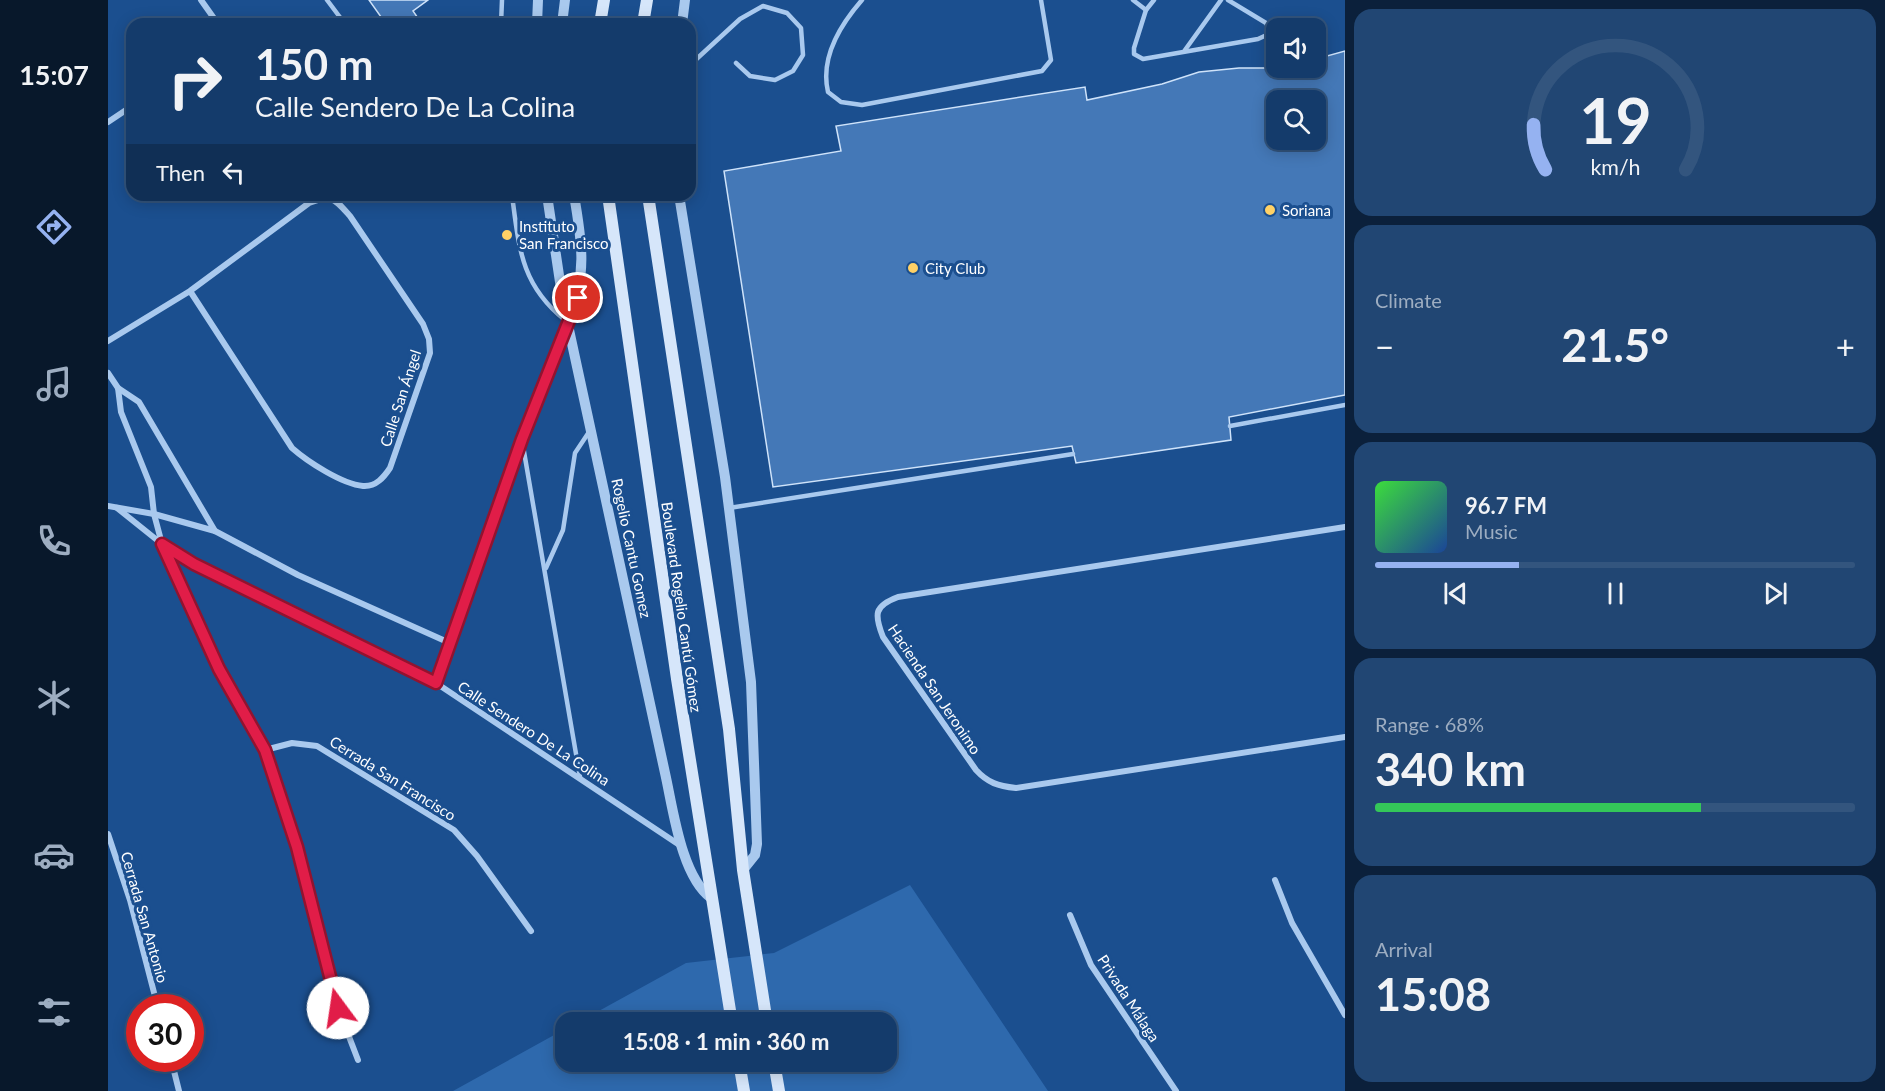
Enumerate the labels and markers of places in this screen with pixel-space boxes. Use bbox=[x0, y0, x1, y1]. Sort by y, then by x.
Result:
place label: Soriana bbox=[1282, 201, 1331, 219]
marker: Soriana bbox=[1263, 203, 1277, 217]
place label: Instituto San Francisco bbox=[519, 217, 609, 252]
marker: Instituto San Francisco bbox=[500, 228, 514, 242]
place label: City Club bbox=[925, 259, 986, 277]
marker: City Club bbox=[906, 261, 920, 275]
pin bbox=[552, 272, 603, 323]

